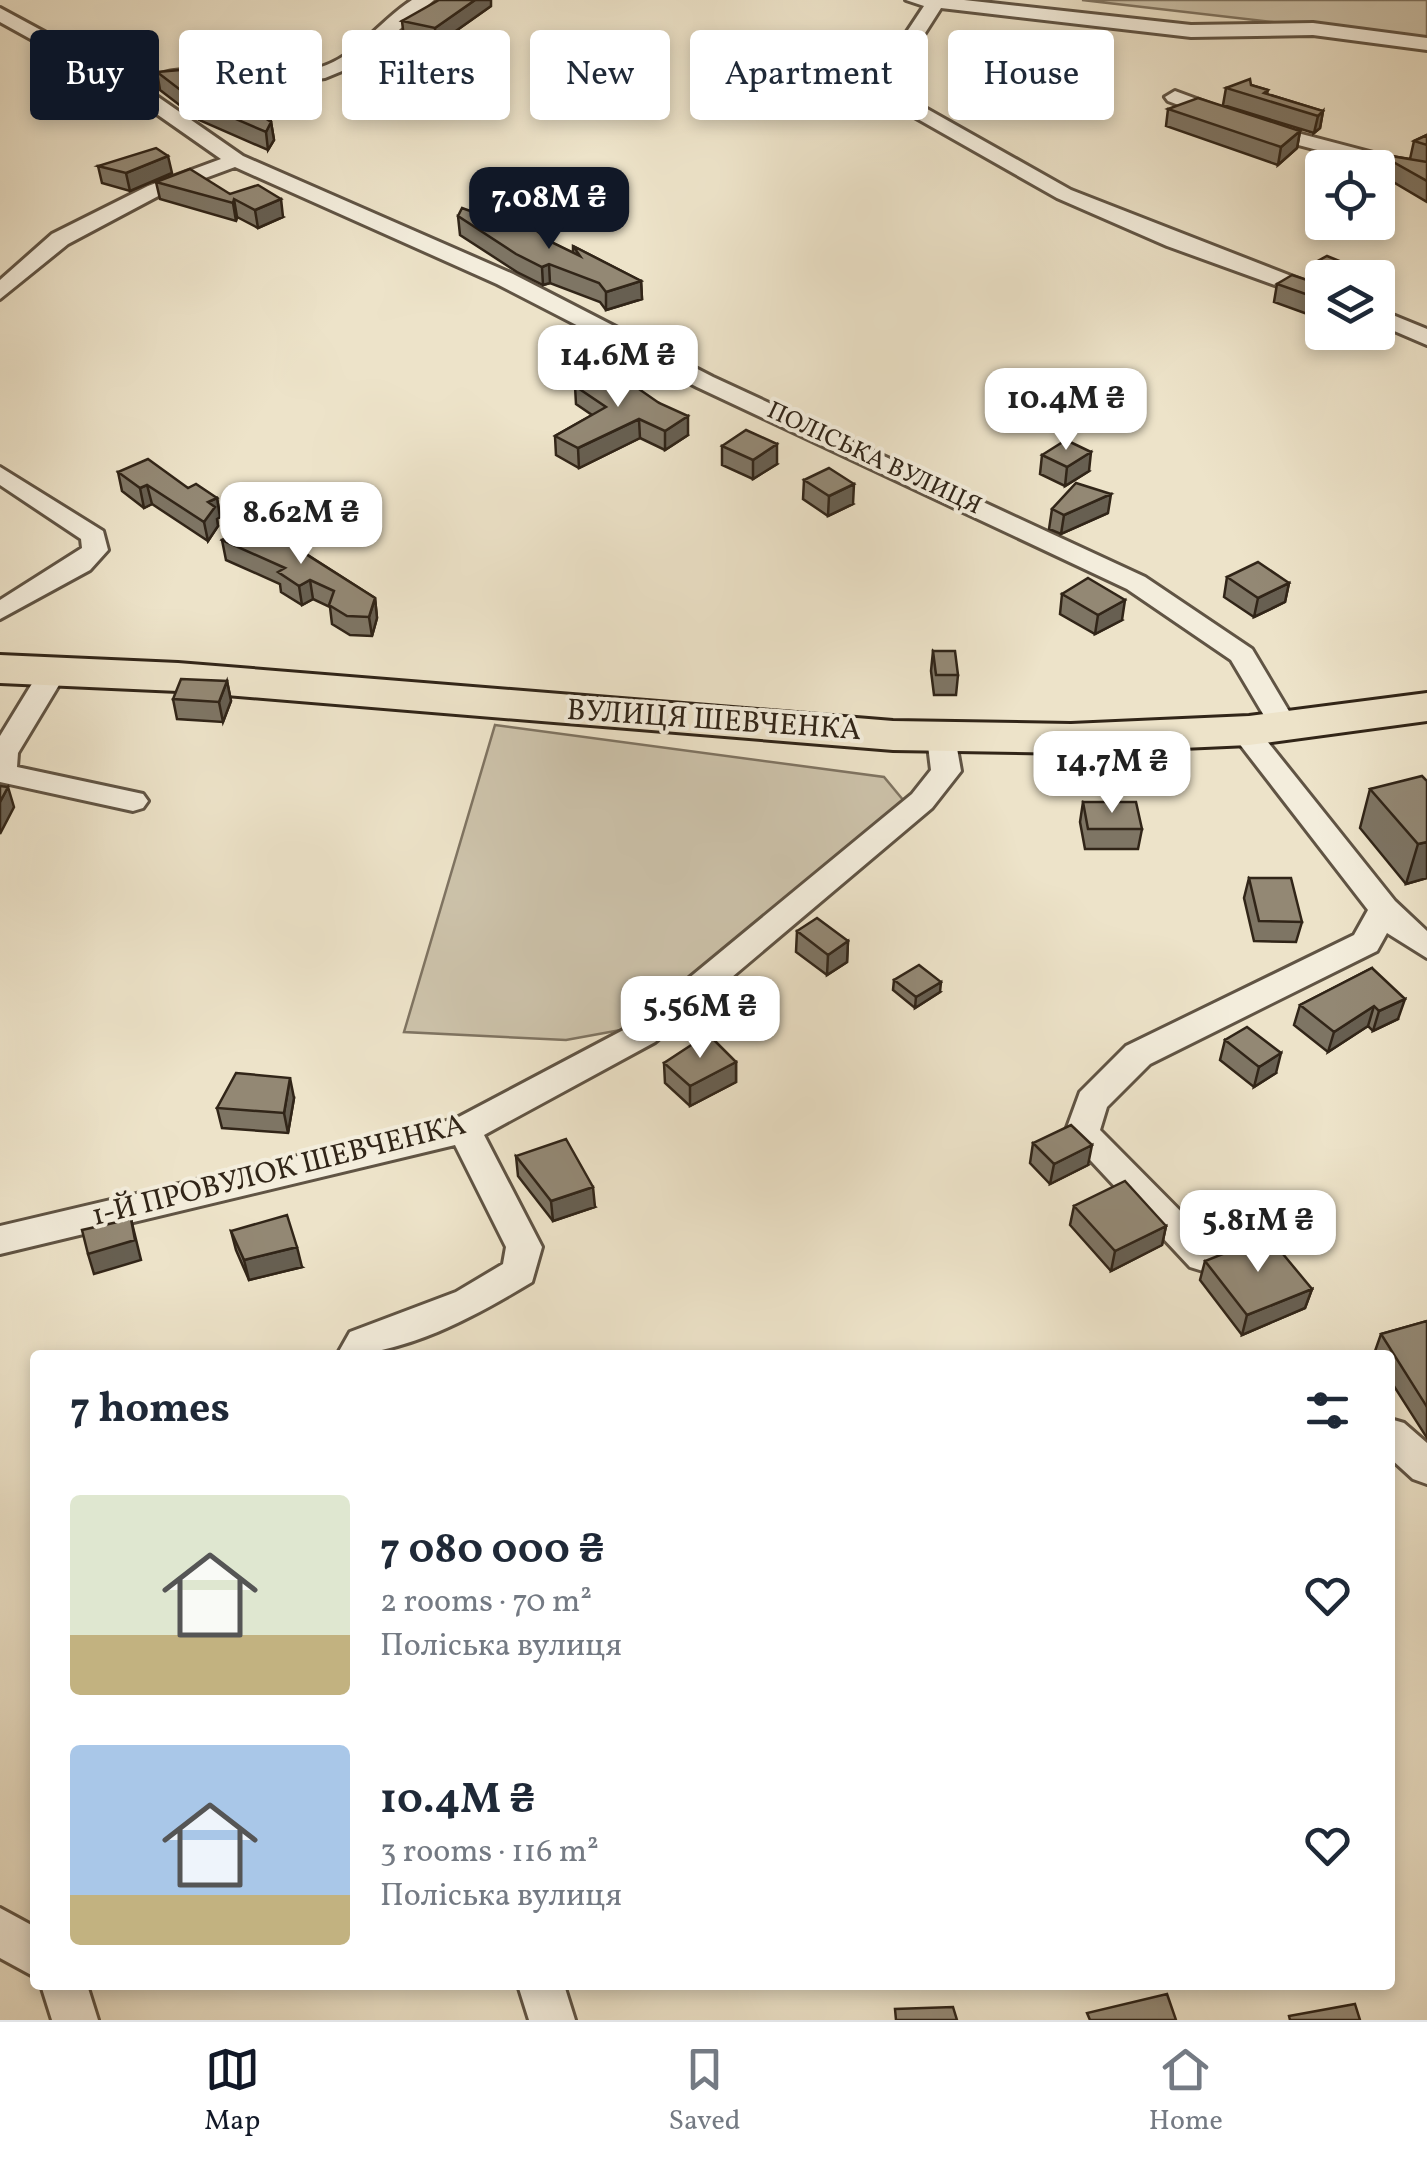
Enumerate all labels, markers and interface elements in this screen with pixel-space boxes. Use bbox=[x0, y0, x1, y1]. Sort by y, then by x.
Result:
chip: Buy bbox=[30, 30, 159, 120]
chip: Rent bbox=[179, 30, 322, 120]
chip: Filters bbox=[342, 30, 510, 120]
chip: New bbox=[530, 30, 670, 120]
chip: Apartment bbox=[690, 30, 928, 120]
chip: House bbox=[948, 30, 1114, 120]
map controls bbox=[1305, 150, 1395, 350]
button: locate bbox=[1305, 150, 1395, 240]
pin: 7.08M ₴ bbox=[457, 167, 641, 252]
text: 7.08M ₴ bbox=[491, 177, 607, 221]
button: layers bbox=[1305, 260, 1395, 350]
pin: 14.6M ₴ bbox=[526, 325, 710, 410]
text: 14.6M ₴ bbox=[560, 335, 676, 379]
pin: 10.4M ₴ bbox=[974, 368, 1158, 453]
text: 10.4M ₴ bbox=[1007, 378, 1125, 422]
street label: ПОЛІСЬКА ВУЛИЦЯ bbox=[761, 394, 987, 524]
pin: 8.62M ₴ bbox=[209, 482, 393, 567]
text: 8.62M ₴ bbox=[242, 492, 360, 536]
street label: ВУЛИЦЯ ШЕВЧЕНКА bbox=[565, 690, 863, 752]
pin: 14.7M ₴ bbox=[1020, 731, 1204, 816]
text: 14.7M ₴ bbox=[1055, 741, 1169, 785]
pin: 5.56M ₴ bbox=[608, 976, 792, 1061]
text: 5.56M ₴ bbox=[643, 986, 757, 1030]
street label: 1-Й ПРОВУЛОК ШЕВЧЕНКА bbox=[88, 1104, 470, 1238]
pin: 5.81M ₴ bbox=[1166, 1190, 1350, 1275]
text: 5.81M ₴ bbox=[1202, 1200, 1314, 1244]
text: 7 homes bbox=[70, 1381, 230, 1440]
icon: filters bbox=[1300, 1383, 1355, 1438]
text: 7 080 000 ₴ bbox=[380, 1522, 605, 1581]
icon: home bbox=[150, 1535, 270, 1655]
icon: heart bbox=[1300, 1568, 1355, 1623]
text: 2 rooms · 70 m² bbox=[380, 1581, 592, 1625]
text: Поліська вулиця bbox=[380, 1625, 622, 1669]
text: 10.4M ₴ bbox=[380, 1772, 535, 1831]
icon: home bbox=[150, 1785, 270, 1905]
icon: heart bbox=[1300, 1818, 1355, 1873]
text: 3 rooms · 116 m² bbox=[380, 1831, 599, 1875]
text: Поліська вулиця bbox=[380, 1875, 622, 1919]
tab: Map bbox=[204, 2042, 260, 2141]
tab: Saved bbox=[668, 2042, 741, 2141]
tab: Home bbox=[1149, 2042, 1223, 2141]

